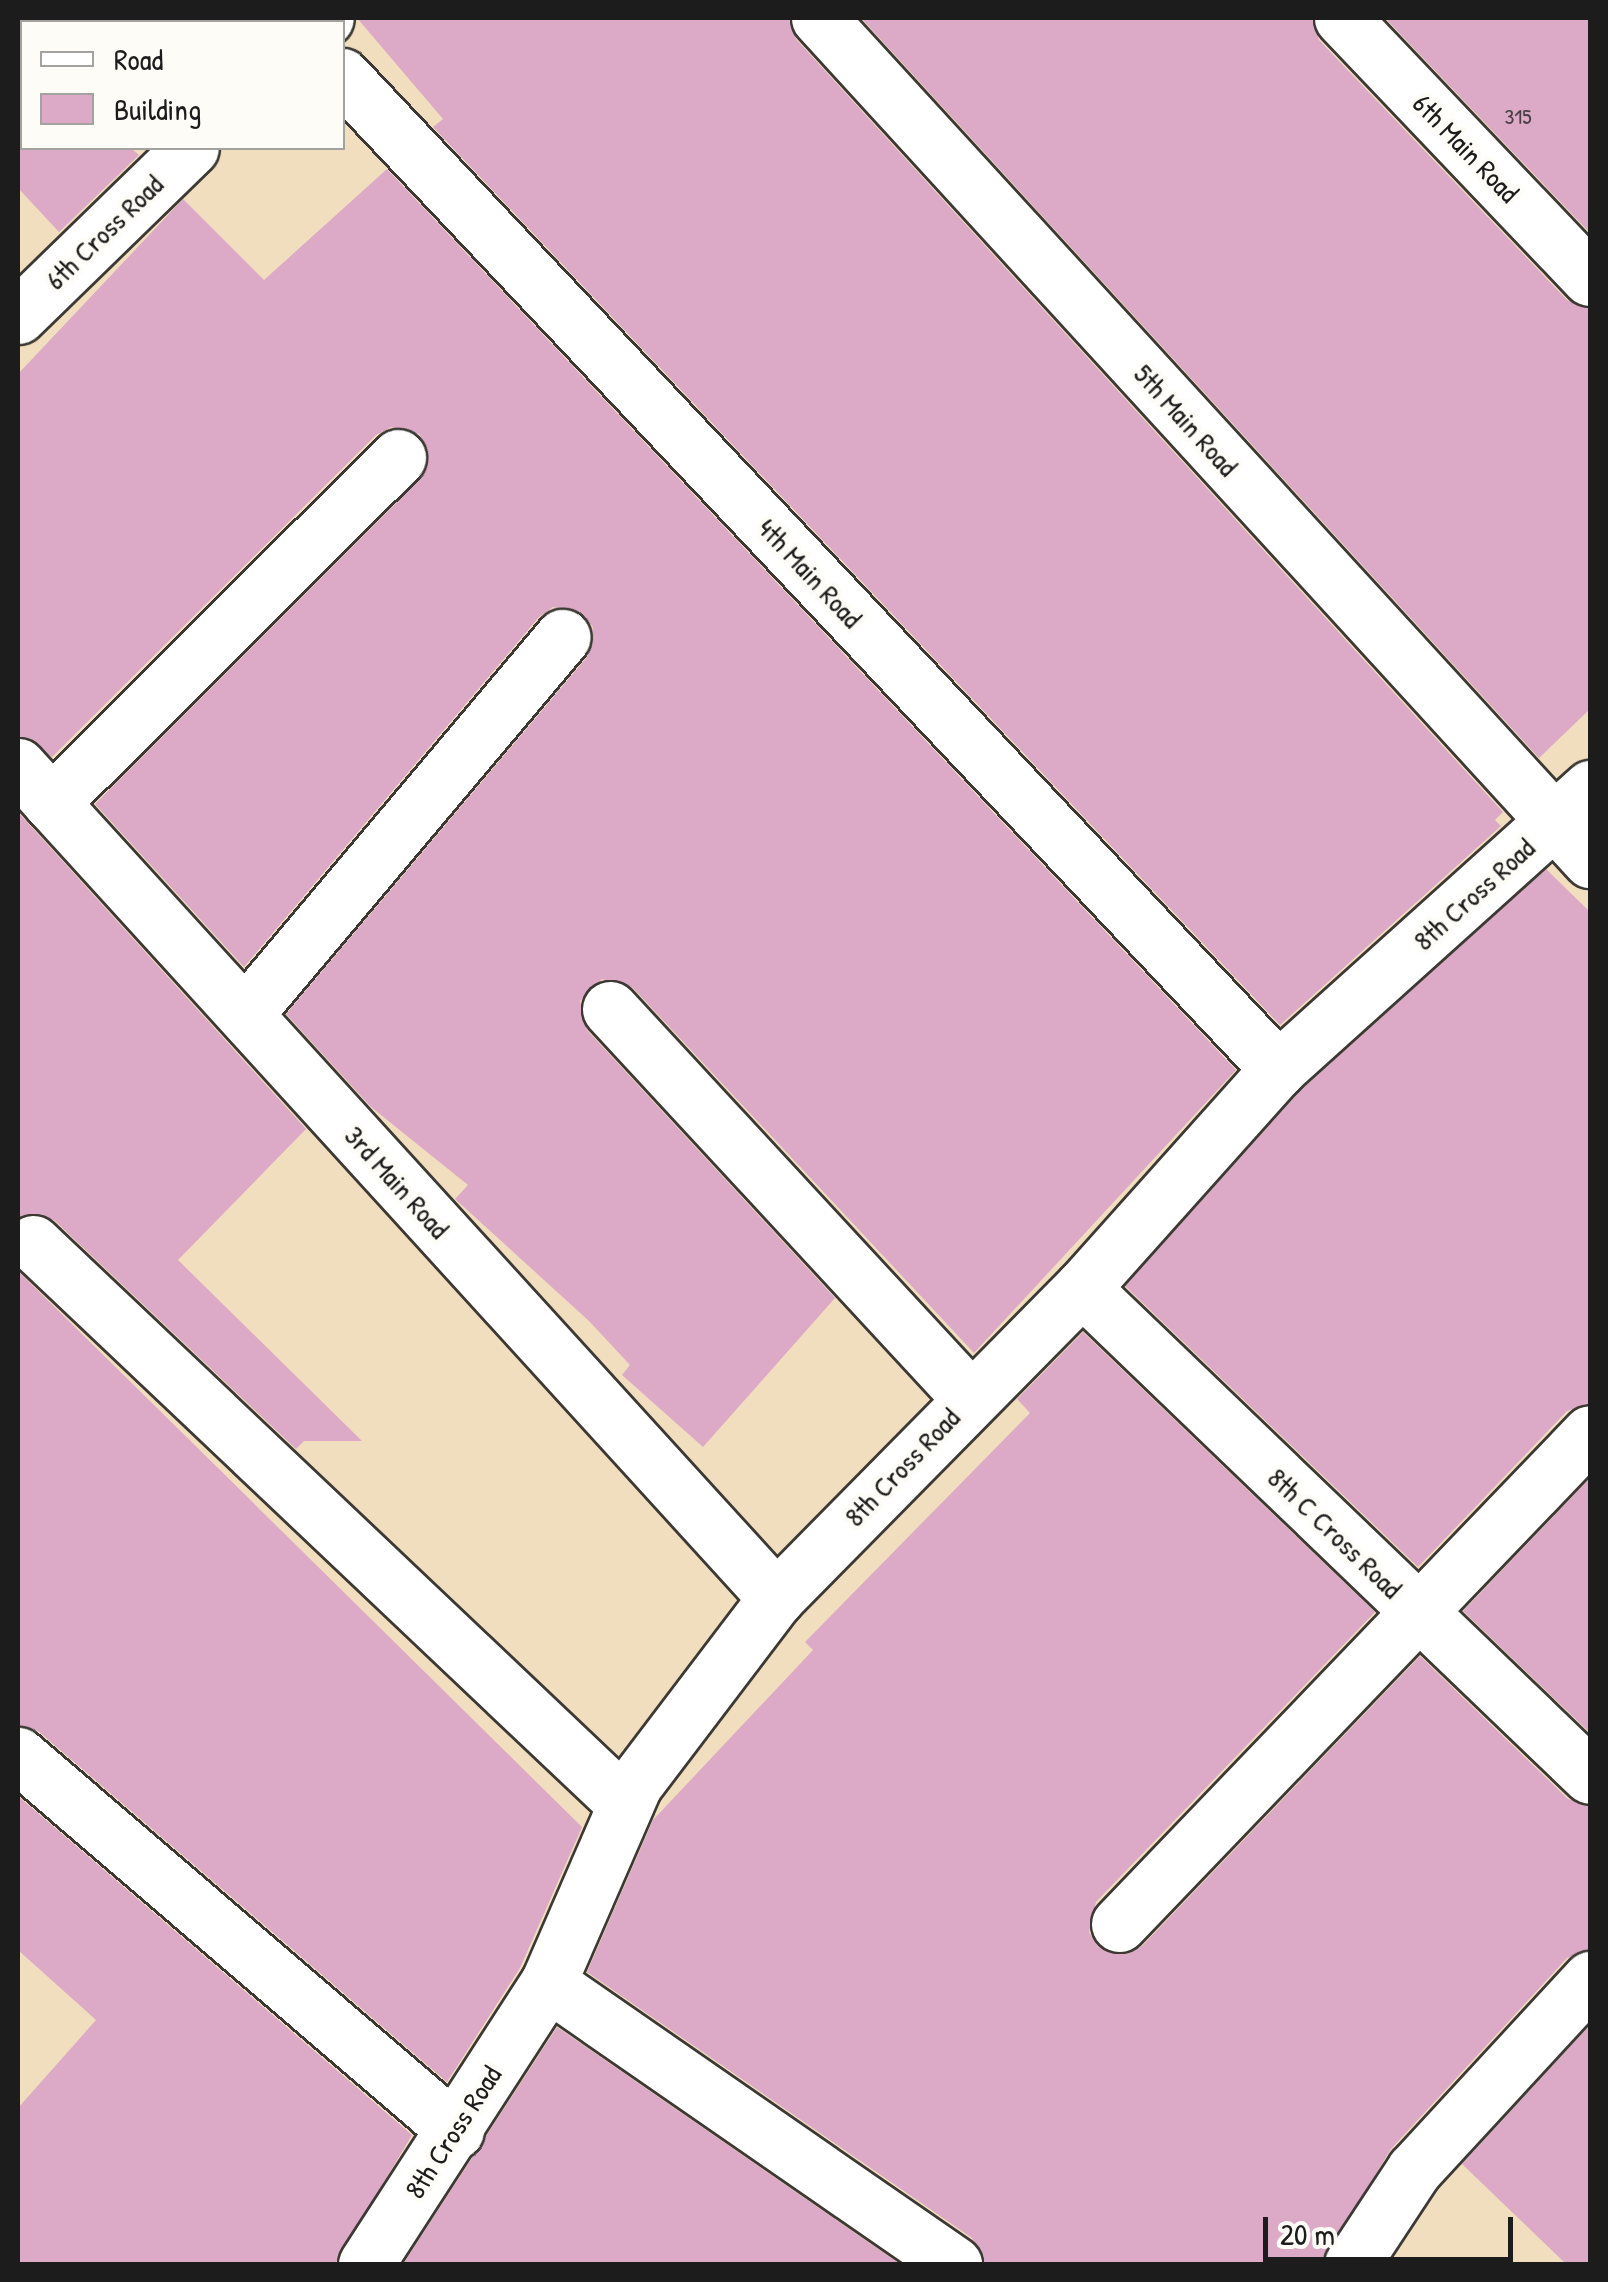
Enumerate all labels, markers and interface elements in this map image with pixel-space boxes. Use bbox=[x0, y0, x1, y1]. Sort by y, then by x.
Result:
legend bbox=[20, 20, 345, 150]
text: Road bbox=[114, 39, 163, 79]
street label: 6th Main Road bbox=[1406, 87, 1526, 209]
text: Building bbox=[114, 89, 201, 129]
house number: 315 bbox=[1504, 104, 1532, 130]
street label: 6th Cross Road bbox=[38, 168, 170, 296]
street label: 5th Main Road bbox=[1127, 357, 1245, 483]
street label: 4th Main Road bbox=[751, 511, 869, 635]
street label: 8th Cross Road bbox=[1407, 831, 1541, 957]
street label: 3rd Main Road bbox=[338, 1119, 456, 1245]
street label: 8th Cross Road bbox=[837, 1401, 967, 1533]
street label: 8th C Cross Road bbox=[1261, 1461, 1409, 1605]
street label: 8th Cross Road bbox=[398, 2059, 508, 2205]
scale bar bbox=[1268, 2197, 1518, 2259]
text: 20 m bbox=[1280, 2214, 1335, 2254]

